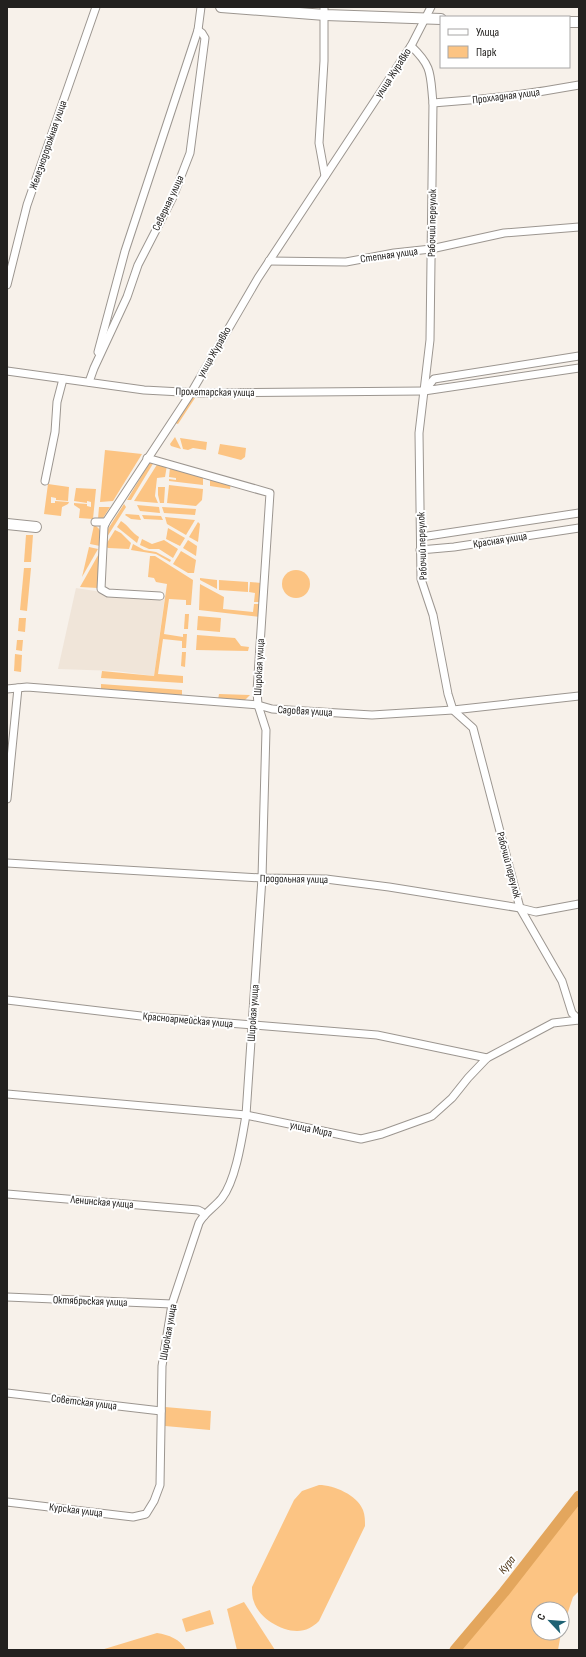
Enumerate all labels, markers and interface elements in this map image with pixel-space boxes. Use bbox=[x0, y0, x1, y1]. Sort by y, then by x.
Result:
legend bbox=[440, 16, 570, 68]
text: Улица bbox=[476, 25, 500, 40]
street label: улица Журавко bbox=[372, 45, 414, 100]
text: Парк bbox=[476, 45, 497, 60]
street label: Прохладная улица bbox=[471, 85, 541, 107]
street label: Железнодорожная улица bbox=[27, 99, 69, 191]
street label: Северная улица bbox=[150, 173, 186, 233]
street label: Рабочий переулок bbox=[425, 188, 439, 257]
street label: Степная улица bbox=[359, 245, 419, 265]
street label: улица Журавко bbox=[194, 324, 234, 380]
street label: Пролетарская улица bbox=[175, 385, 255, 399]
street label: Рабочий переулок bbox=[414, 511, 430, 580]
street label: Красная улица bbox=[472, 529, 528, 551]
street label: Широкая улица bbox=[251, 638, 267, 696]
street label: Садовая улица bbox=[277, 703, 333, 719]
street label: Рабочий переулок bbox=[494, 830, 524, 900]
street label: Продольная улица bbox=[260, 872, 328, 886]
street label: Широкая улица bbox=[245, 984, 261, 1042]
street label: Красноармейская улица bbox=[142, 1010, 234, 1030]
street label: улица Мира bbox=[289, 1118, 333, 1140]
street label: Ленинская улица bbox=[69, 1193, 134, 1211]
street label: Октябрьская улица bbox=[53, 1293, 127, 1309]
street label: Широкая улица bbox=[157, 1303, 179, 1361]
street label: Советская улица bbox=[50, 1392, 118, 1412]
street label: Курская улица bbox=[48, 1500, 104, 1520]
water label: Кура bbox=[495, 1553, 519, 1577]
north arrow bbox=[530, 1601, 570, 1641]
text: С bbox=[534, 1611, 549, 1622]

